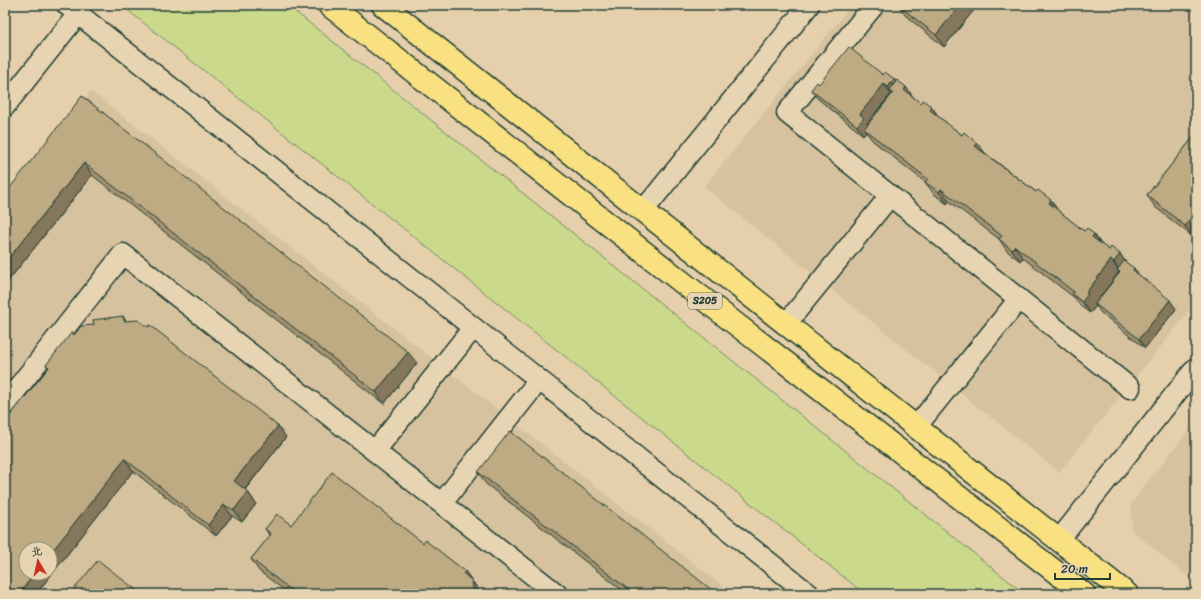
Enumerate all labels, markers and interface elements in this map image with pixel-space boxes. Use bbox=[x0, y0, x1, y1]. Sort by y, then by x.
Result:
road number: S205 bbox=[688, 293, 722, 309]
north arrow bbox=[18, 541, 58, 581]
text: 北 bbox=[30, 541, 43, 562]
scale bar bbox=[1055, 555, 1110, 581]
text: 20 m bbox=[1061, 558, 1088, 580]

